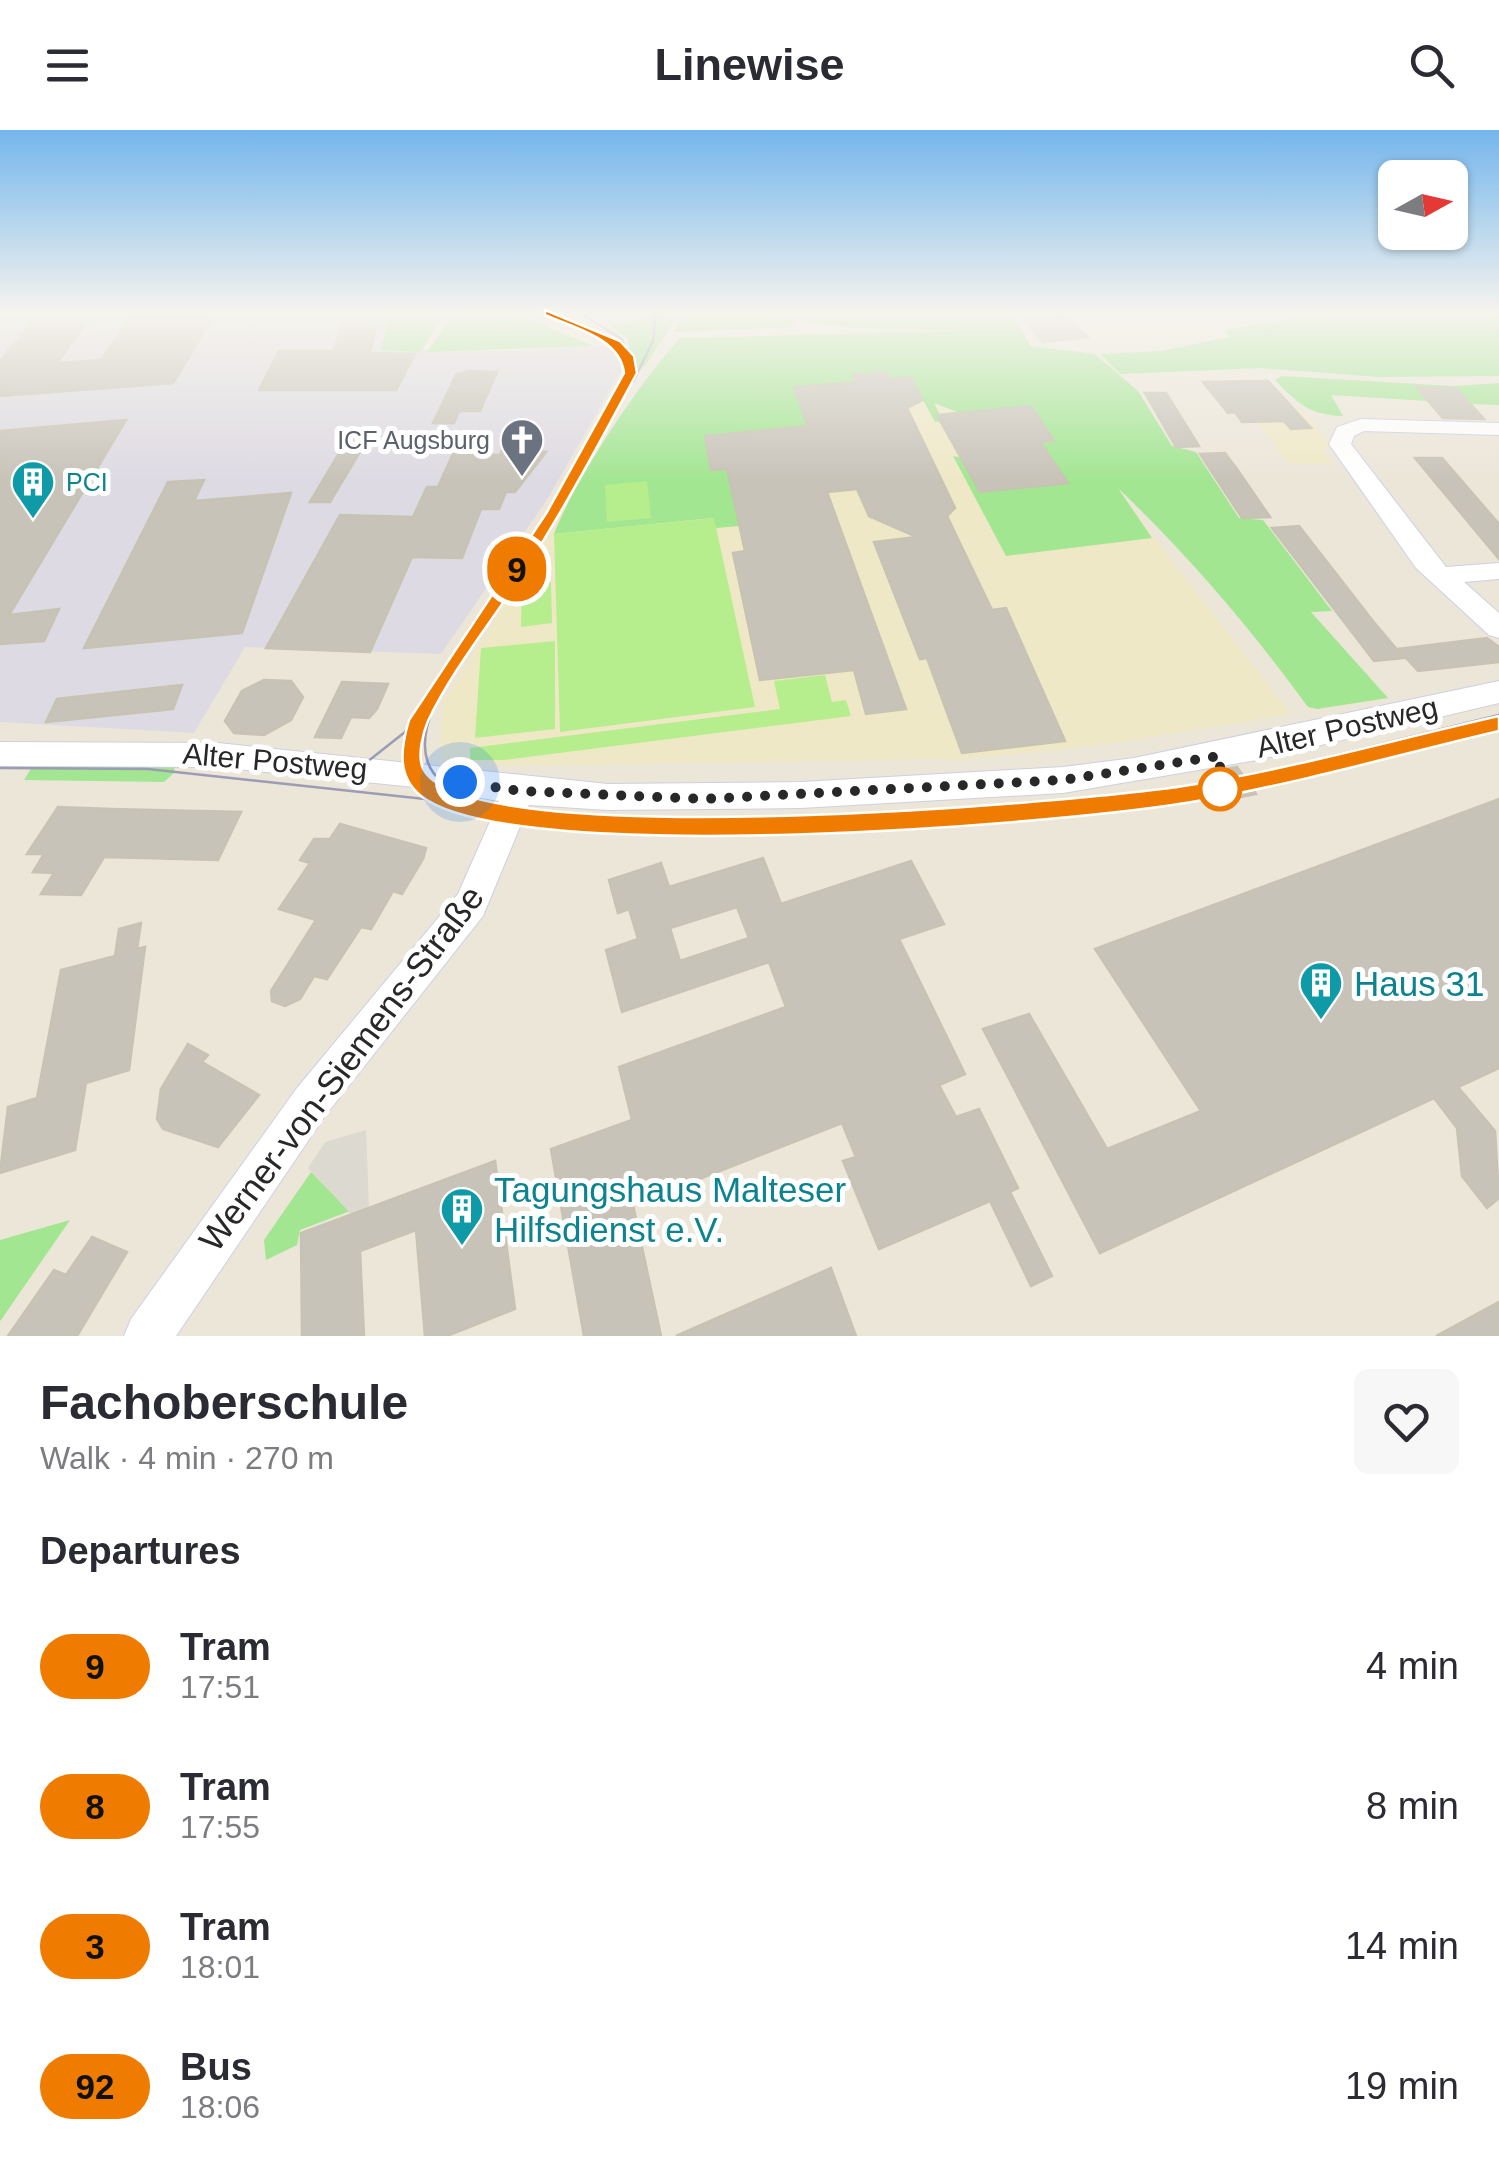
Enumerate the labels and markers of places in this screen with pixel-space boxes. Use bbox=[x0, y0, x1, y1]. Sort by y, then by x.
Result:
church icon: ICF Augsburg bbox=[499, 417, 545, 478]
place label: ICF Augsburg bbox=[337, 426, 490, 454]
building icon: PCI bbox=[10, 459, 56, 520]
place label: PCI bbox=[66, 468, 108, 496]
unlabelled marker bbox=[1199, 768, 1241, 810]
building icon: Haus 31 bbox=[1298, 960, 1344, 1021]
place label: Haus 31 bbox=[1354, 964, 1484, 1003]
place label: Tagungshaus Malteser Hilfsdienst e.V. bbox=[494, 1170, 846, 1249]
building icon: Tagungshaus Malteser Hilfsdienst e.V. bbox=[439, 1186, 485, 1247]

